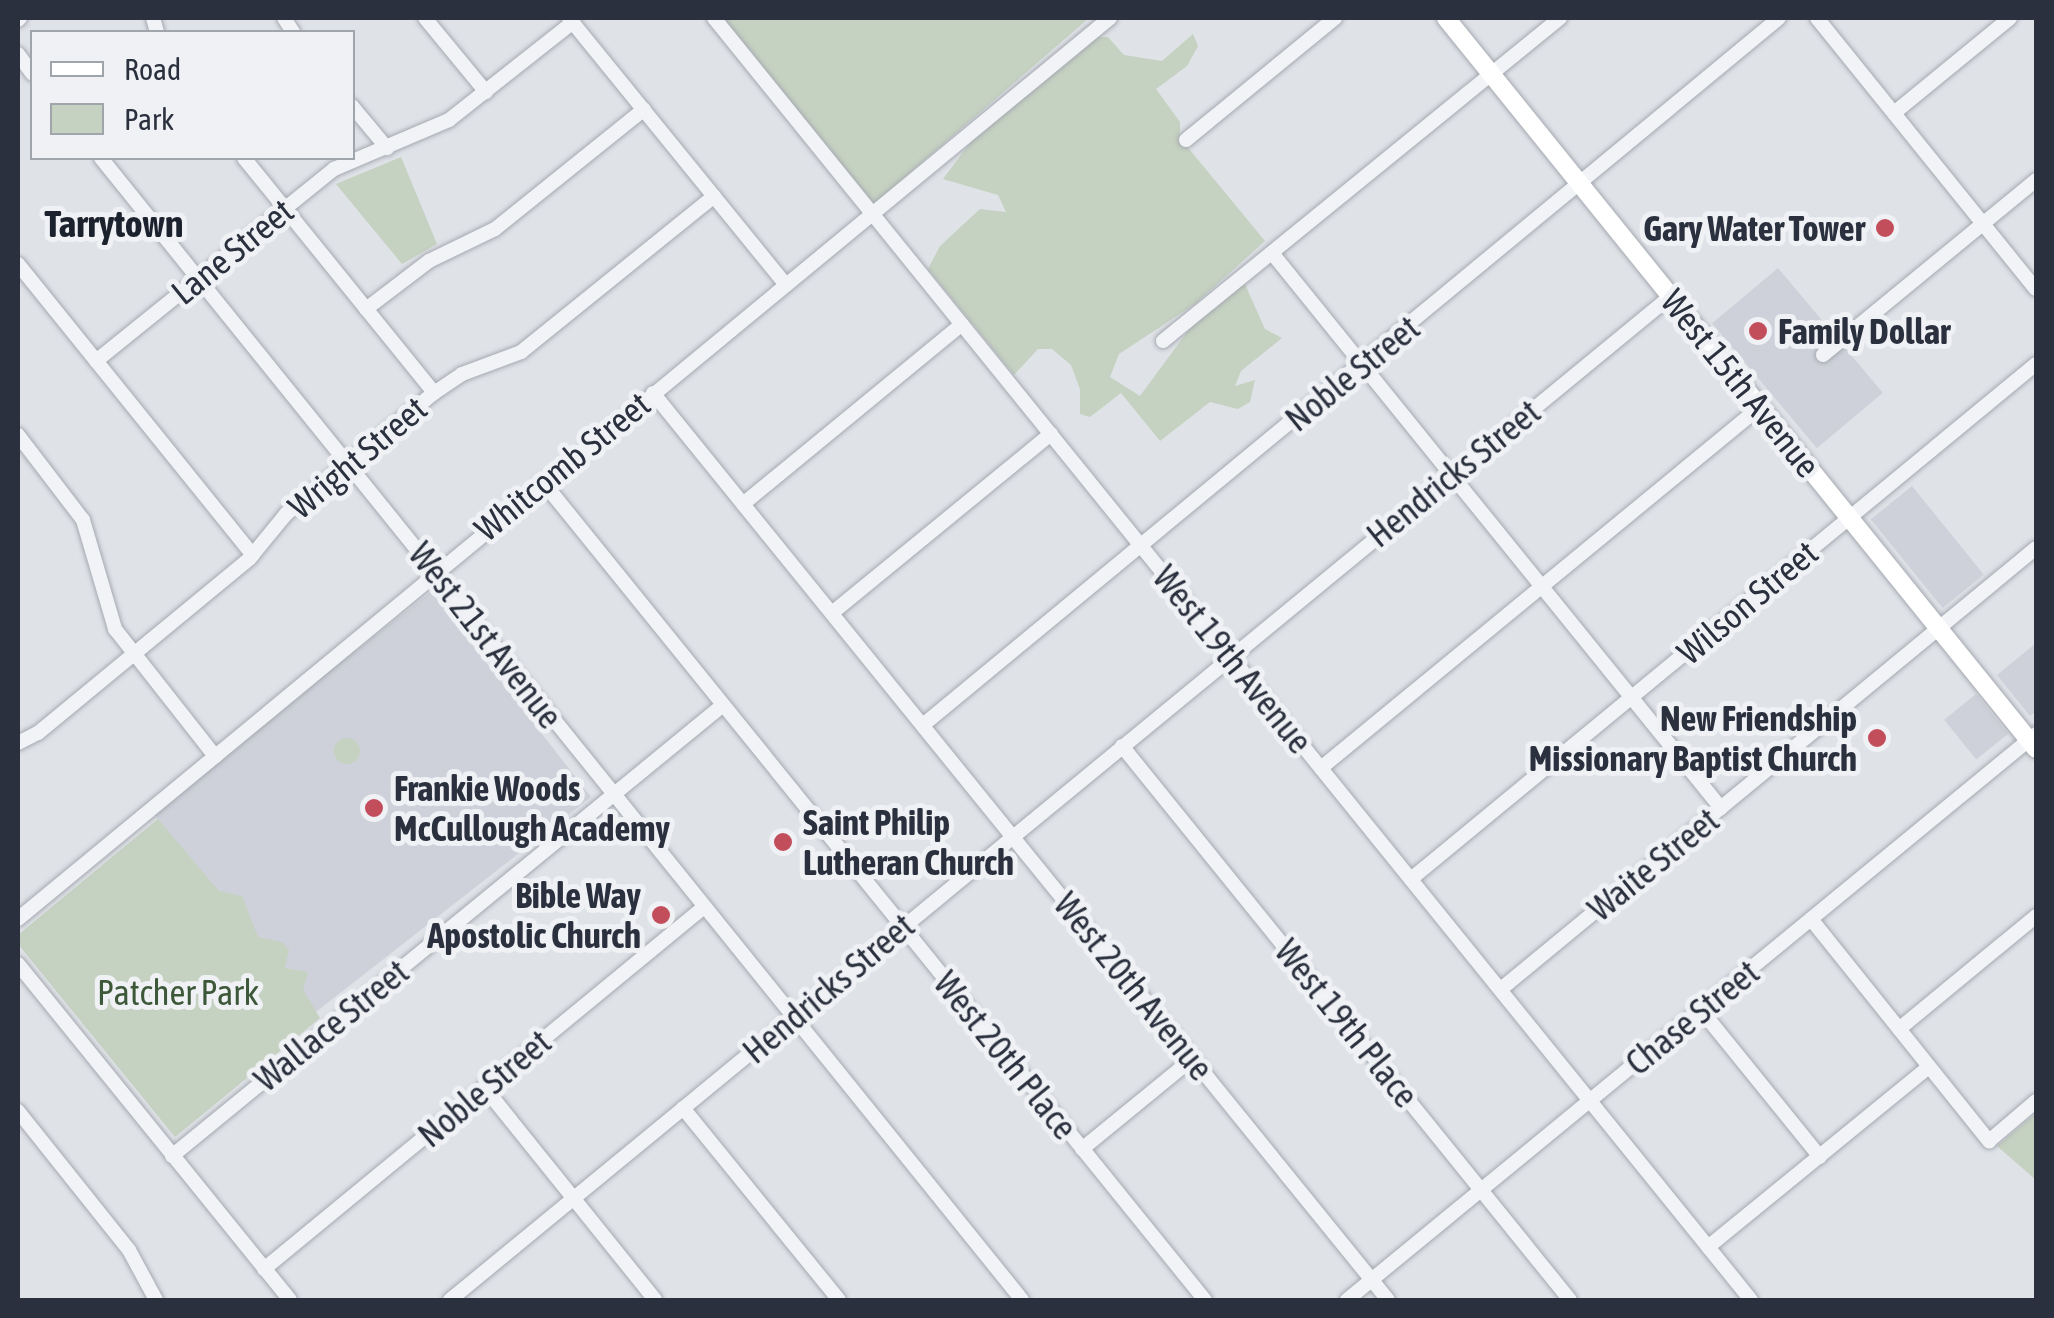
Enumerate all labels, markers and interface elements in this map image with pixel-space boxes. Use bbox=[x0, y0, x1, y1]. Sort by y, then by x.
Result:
legend bbox=[30, 30, 355, 160]
text: Road bbox=[124, 52, 181, 86]
text: Park bbox=[124, 102, 174, 136]
street label: Lane Street bbox=[163, 189, 301, 313]
district label: Tarrytown bbox=[45, 201, 183, 247]
place label: Gary Water Tower bbox=[1643, 207, 1865, 249]
marker: Gary Water Tower bbox=[1874, 217, 1896, 239]
street label: West 15th Avenue bbox=[1653, 281, 1829, 485]
street label: Noble Street bbox=[1277, 306, 1427, 440]
place label: Family Dollar bbox=[1778, 310, 1950, 352]
marker: Family Dollar bbox=[1747, 320, 1769, 342]
street label: Whitcomb Street bbox=[466, 383, 658, 549]
street label: Wright Street bbox=[279, 387, 435, 527]
street label: Hendricks Street bbox=[1358, 390, 1548, 556]
street label: Wilson Street bbox=[1668, 531, 1826, 673]
street label: West 21st Avenue bbox=[400, 534, 572, 736]
street label: West 19th Avenue bbox=[1145, 557, 1321, 761]
place label: New Friendship Missionary Baptist Church bbox=[1529, 697, 1857, 779]
marker: New Friendship Missionary Baptist Church bbox=[1866, 727, 1888, 749]
place label: Frankie Woods McCullough Academy bbox=[394, 767, 670, 849]
marker: Frankie Woods McCullough Academy bbox=[363, 797, 385, 819]
street label: Waite Street bbox=[1579, 799, 1727, 929]
place label: Saint Philip Lutheran Church bbox=[803, 801, 1014, 883]
marker: Saint Philip Lutheran Church bbox=[772, 831, 794, 853]
place label: Bible Way Apostolic Church bbox=[427, 874, 641, 956]
street label: West 20th Avenue bbox=[1046, 884, 1222, 1088]
marker: Bible Way Apostolic Church bbox=[650, 904, 672, 926]
street label: Hendricks Street bbox=[734, 904, 922, 1072]
street label: West 19th Place bbox=[1267, 931, 1427, 1115]
street label: Wallace Street bbox=[246, 950, 416, 1100]
street label: Chase Street bbox=[1617, 951, 1767, 1083]
street label: West 20th Place bbox=[926, 963, 1086, 1147]
park label: Patcher Park bbox=[97, 971, 259, 1013]
street label: Noble Street bbox=[409, 1020, 559, 1156]

